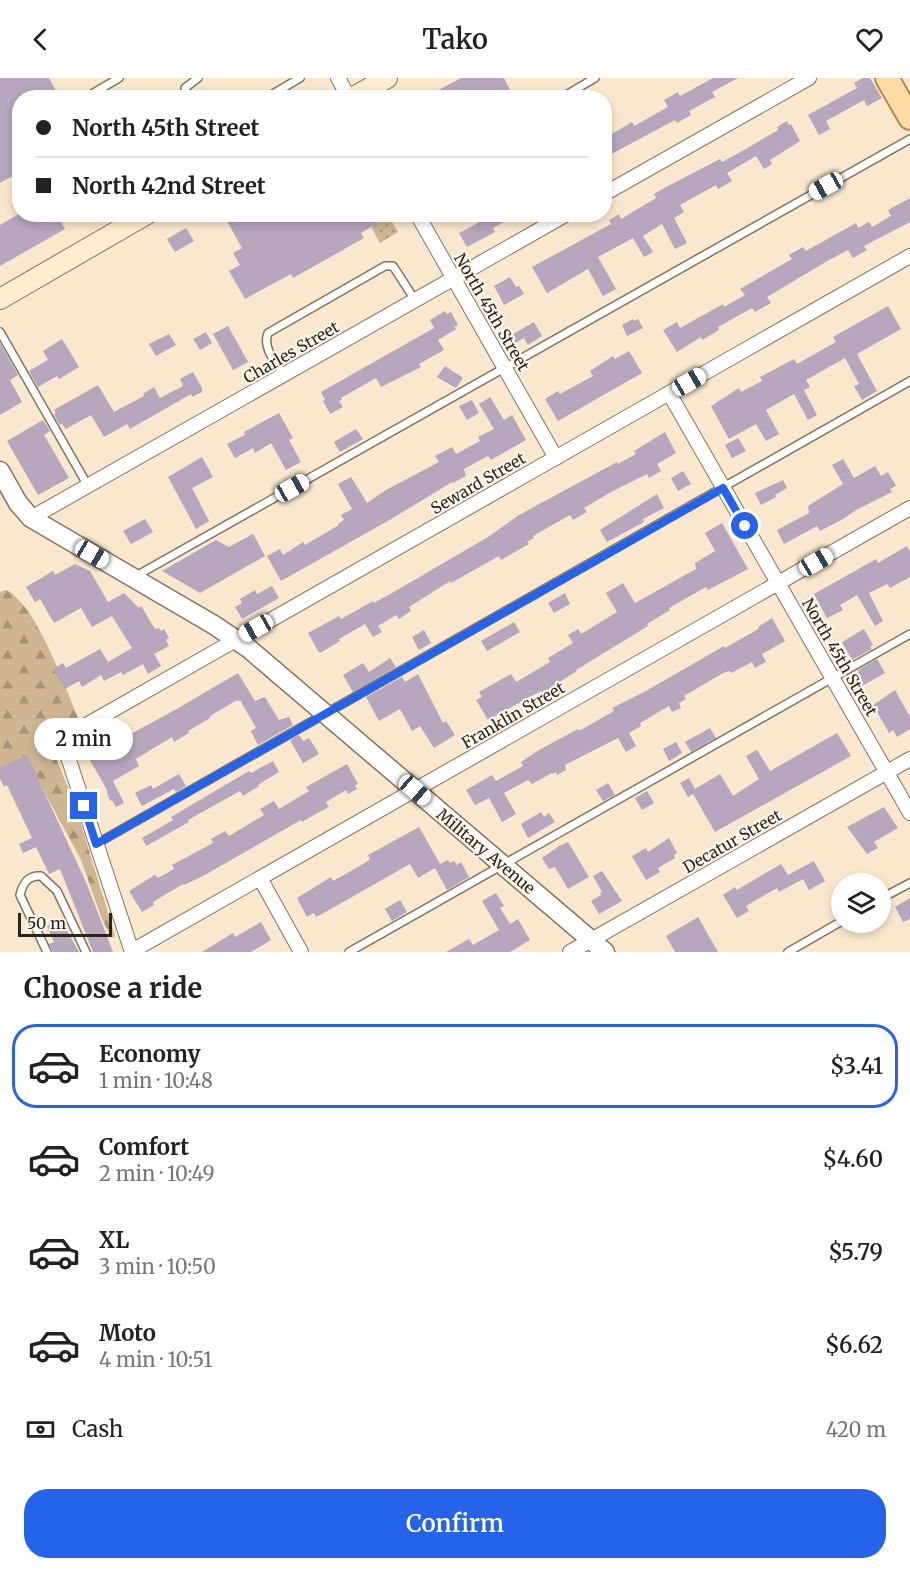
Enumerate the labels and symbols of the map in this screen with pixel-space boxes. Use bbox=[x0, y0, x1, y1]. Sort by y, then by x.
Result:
car bbox=[806, 169, 846, 203]
street label: North 45th Street bbox=[450, 249, 534, 375]
street label: Charles Street bbox=[240, 316, 343, 387]
car bbox=[669, 365, 709, 399]
street label: Seward Street bbox=[427, 447, 530, 518]
car bbox=[272, 471, 312, 505]
route start bbox=[731, 512, 758, 539]
car bbox=[72, 537, 112, 571]
car bbox=[796, 545, 836, 579]
street label: North 45th Street bbox=[798, 594, 882, 720]
car bbox=[236, 611, 276, 645]
street label: Franklin Street bbox=[458, 677, 569, 753]
callout: 2 min bbox=[34, 719, 134, 761]
car bbox=[396, 771, 434, 809]
route end bbox=[70, 792, 97, 819]
street label: Military Avenue bbox=[433, 804, 539, 898]
street label: Decatur Street bbox=[679, 804, 785, 877]
scale bar bbox=[18, 910, 112, 938]

